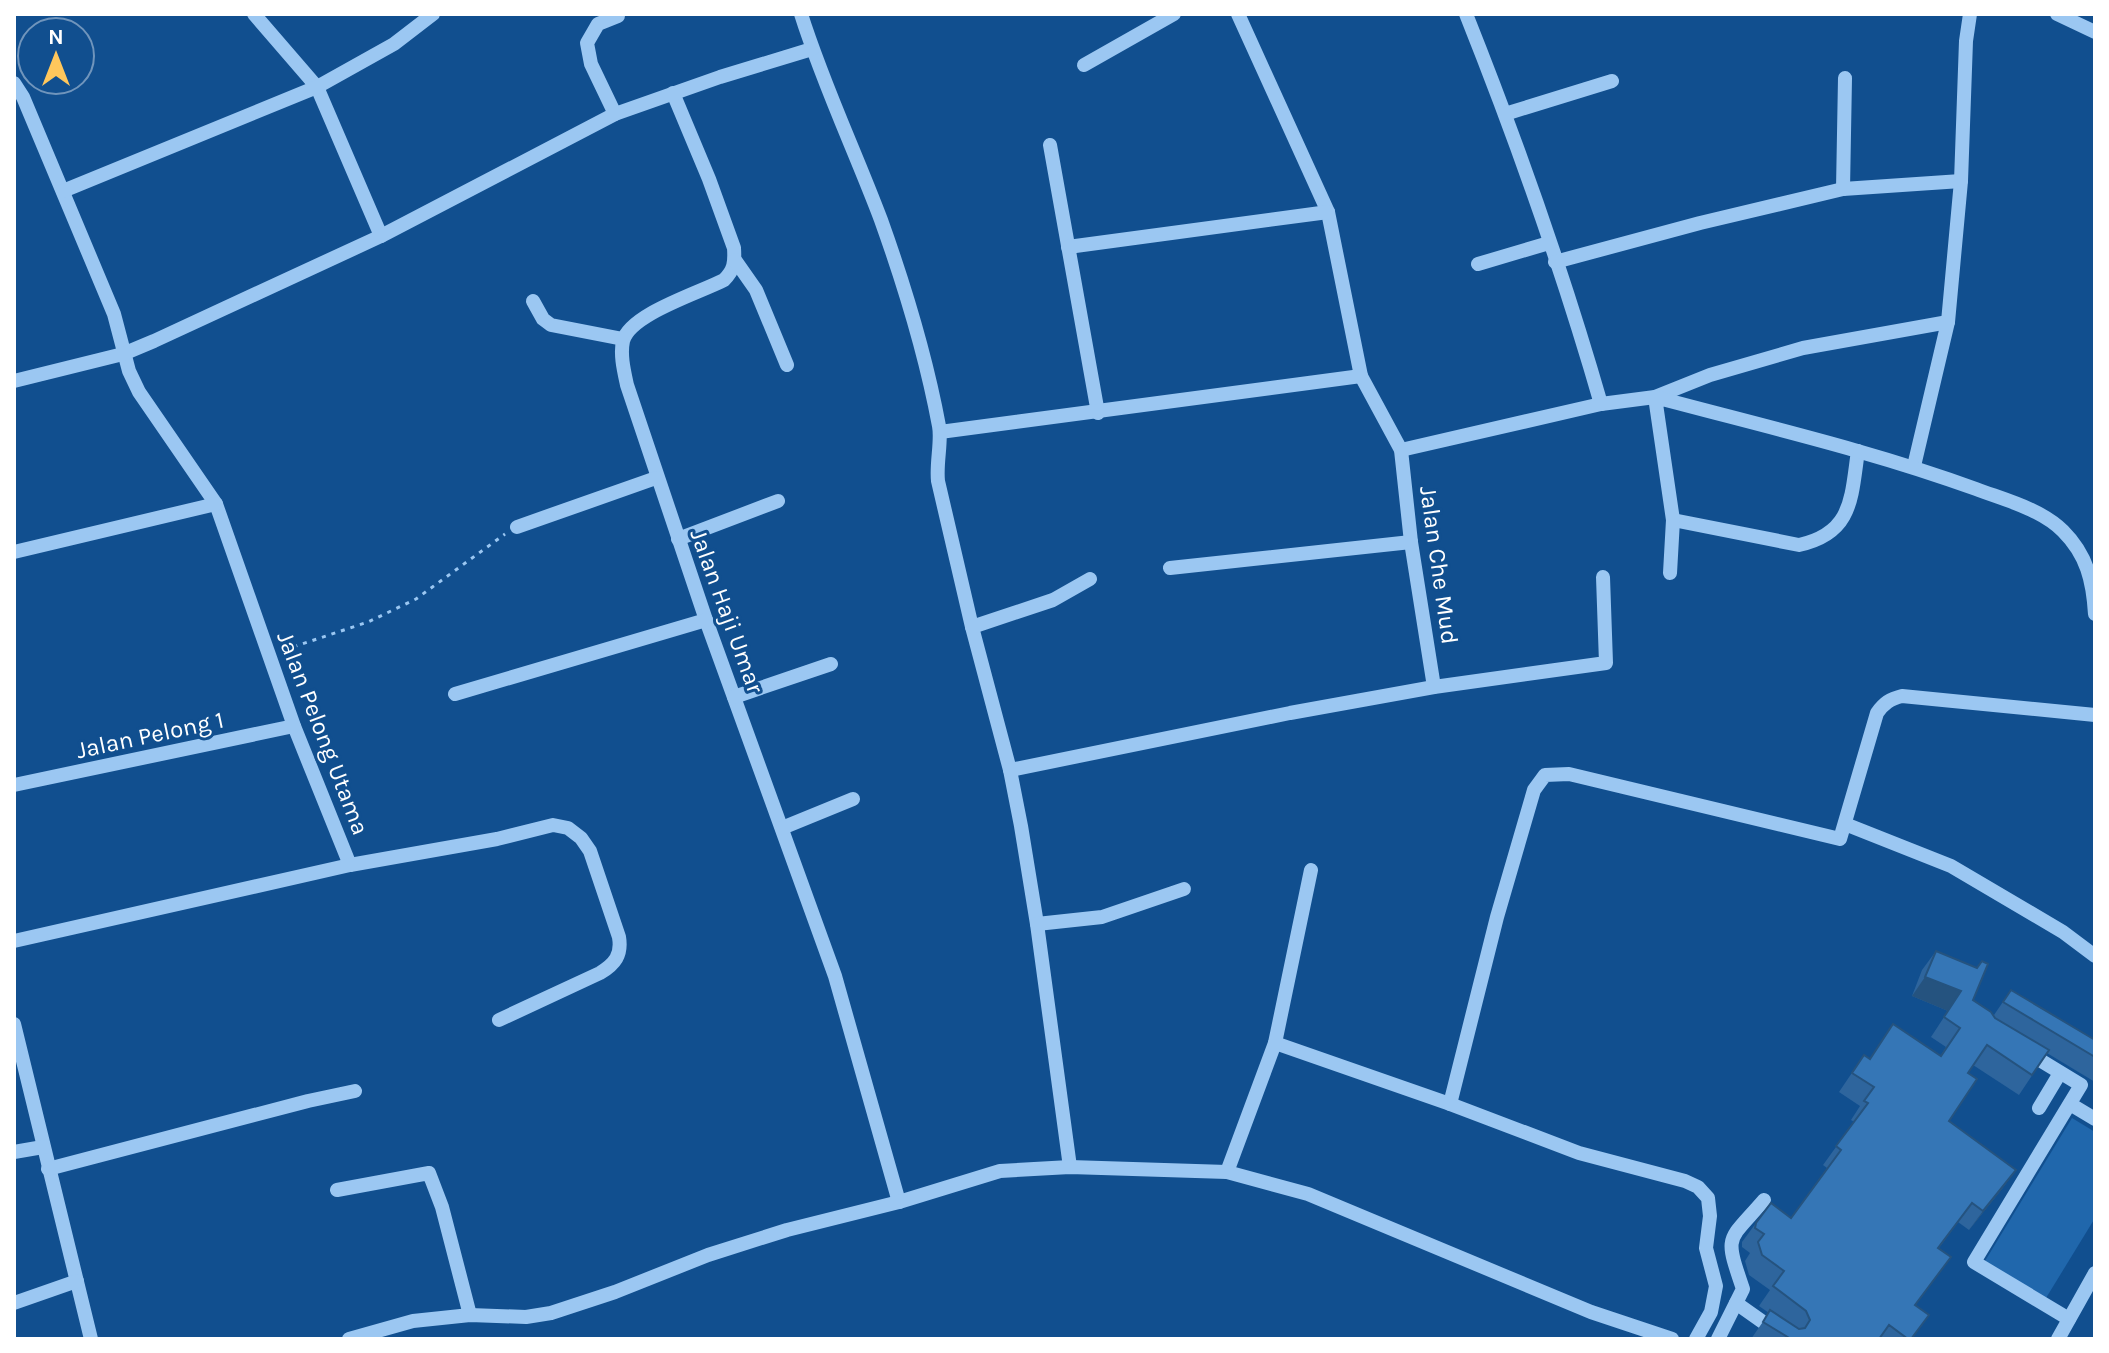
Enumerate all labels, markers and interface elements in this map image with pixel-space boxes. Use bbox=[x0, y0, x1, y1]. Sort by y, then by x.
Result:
north arrow bbox=[16, 16, 96, 96]
text: N bbox=[48, 24, 64, 50]
street label: Jalan Che Mud bbox=[1414, 484, 1464, 646]
street label: Jalan Haji Umar bbox=[684, 525, 770, 697]
street label: Jalan Pelong Utama bbox=[271, 627, 375, 839]
street label: Jalan Pelong 1 bbox=[74, 706, 226, 764]

